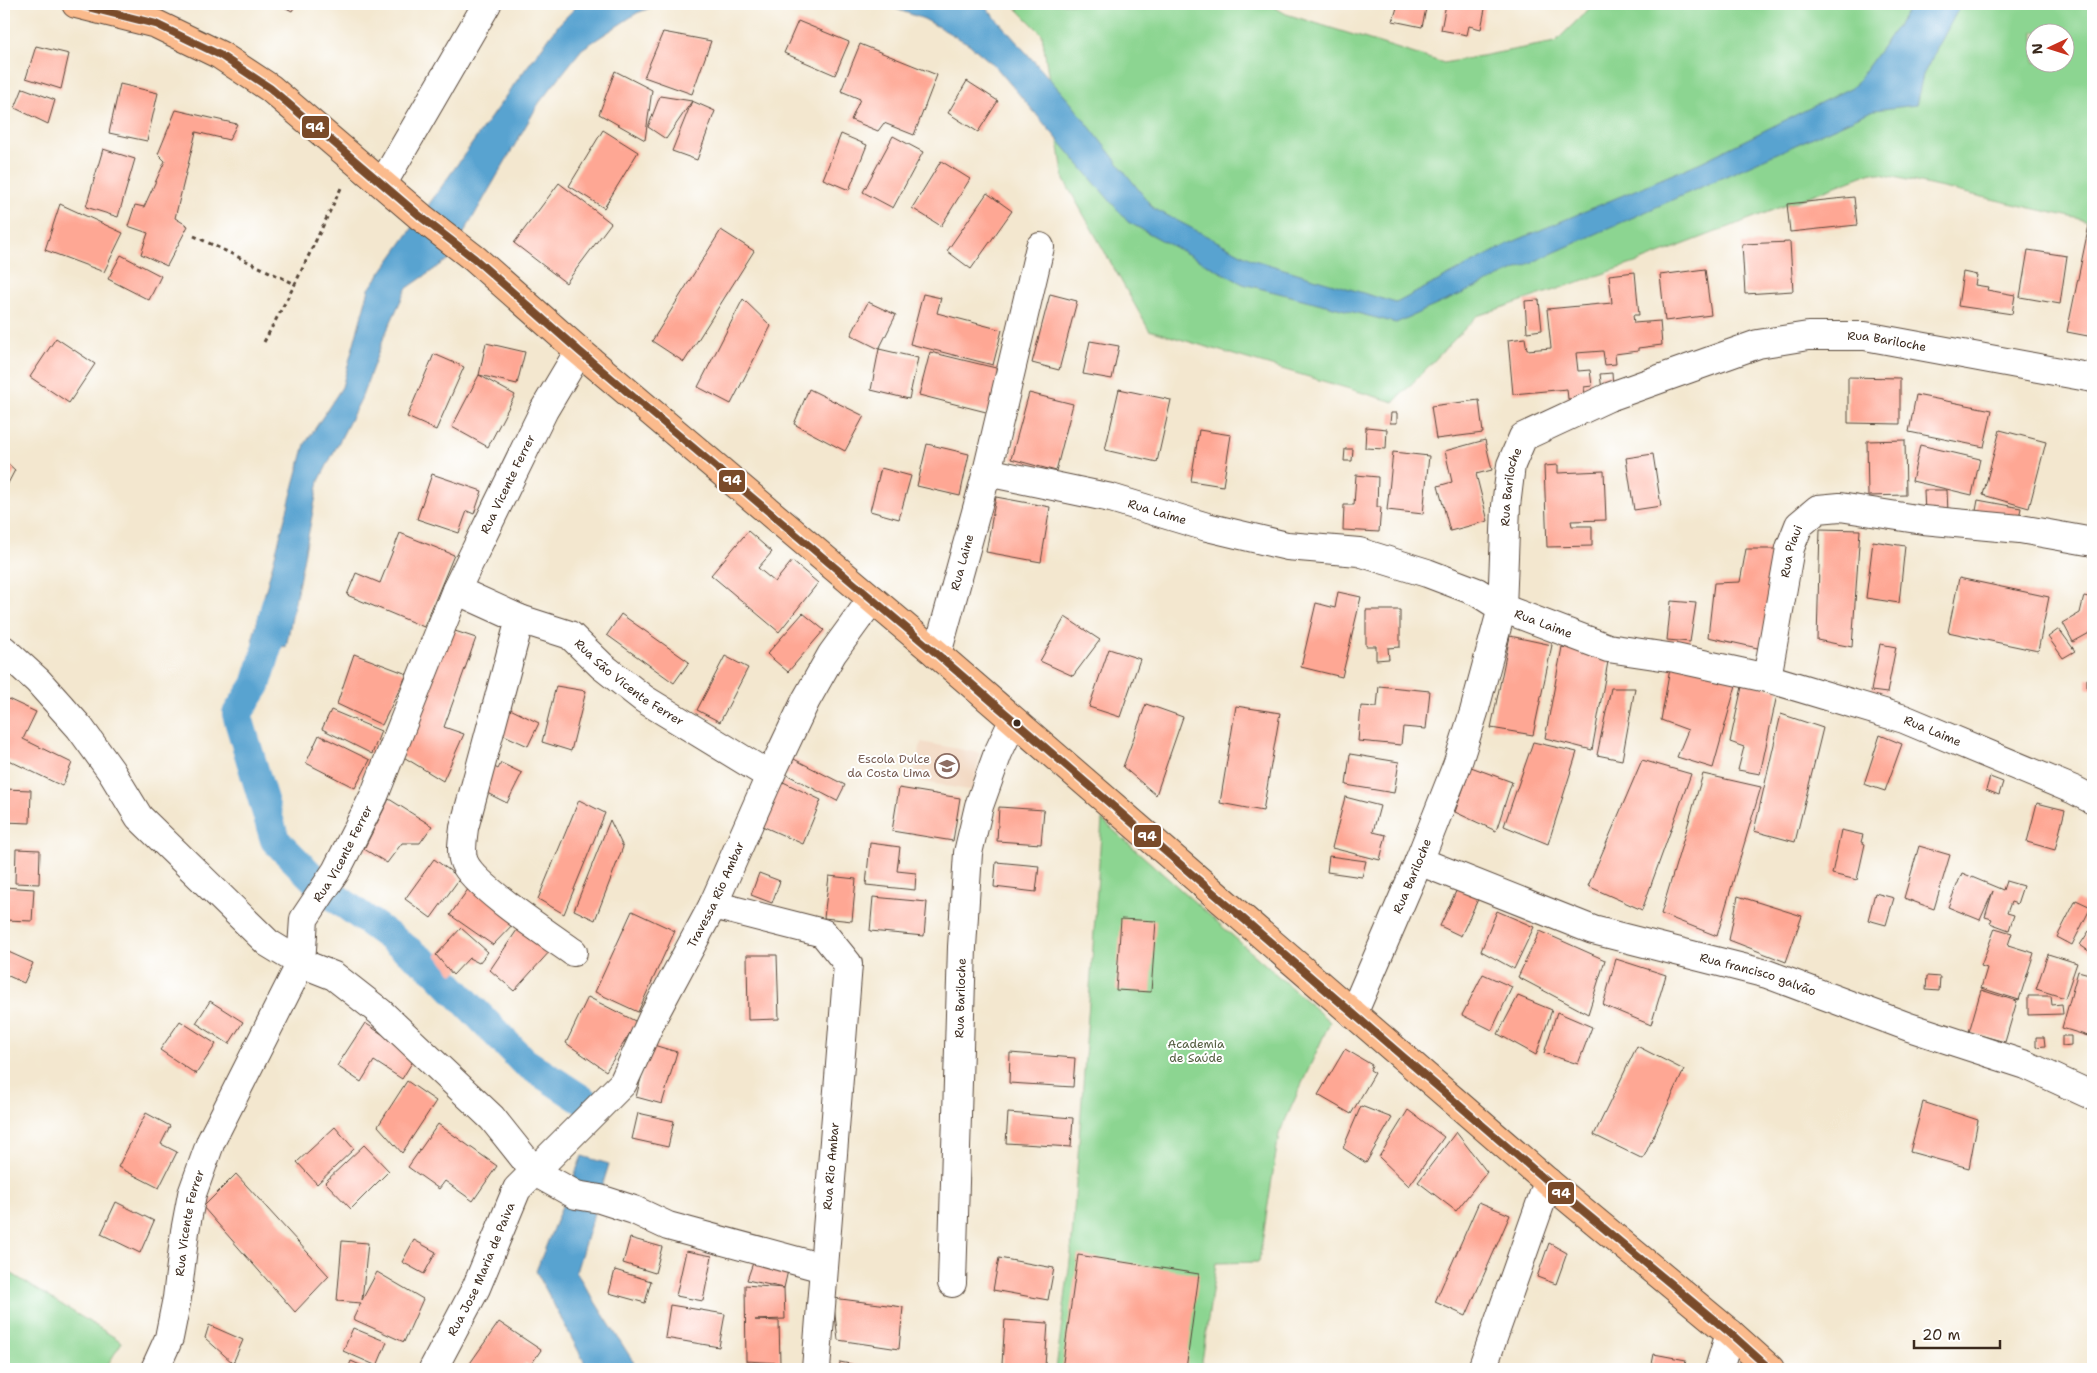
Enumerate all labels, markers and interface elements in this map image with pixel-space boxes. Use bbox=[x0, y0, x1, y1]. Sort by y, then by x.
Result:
north arrow bbox=[2024, 22, 2074, 72]
text: N bbox=[2028, 43, 2046, 55]
line badge: 94 bbox=[301, 115, 330, 139]
text: 94 bbox=[305, 118, 325, 136]
street label: Rua Bariloche bbox=[1847, 328, 1928, 355]
street label: Rua Vicente Ferrer bbox=[477, 432, 539, 537]
street label: Rua Bariloche bbox=[1497, 445, 1526, 527]
line badge: 94 bbox=[718, 469, 746, 493]
text: 94 bbox=[722, 471, 742, 489]
street label: Rua Laime bbox=[1126, 496, 1189, 528]
street label: Rua Piaui bbox=[1777, 523, 1806, 579]
street label: Rua Laine bbox=[947, 532, 978, 592]
street label: Rua Laime bbox=[1512, 605, 1575, 642]
street label: Rua São Vicente Ferrer bbox=[571, 636, 687, 730]
street label: Rua Laime bbox=[1902, 712, 1964, 750]
unlabelled marker bbox=[1012, 718, 1022, 728]
place label: Escola Dulce da Costa Lima bbox=[847, 751, 931, 781]
school or university icon: Escola Dulce da Costa Lima bbox=[934, 753, 960, 779]
street label: Rua Vicente Ferrer bbox=[309, 802, 376, 905]
line badge: 94 bbox=[1133, 824, 1162, 848]
text: 94 bbox=[1137, 827, 1157, 845]
street label: Rua Bariloche bbox=[1389, 836, 1435, 916]
street label: Travessa Rio Ambar bbox=[684, 839, 748, 950]
street label: Rua francisco galvão bbox=[1698, 949, 1818, 1000]
street label: Rua Bariloche bbox=[951, 958, 970, 1038]
park label: Academia de Saúde bbox=[1167, 1036, 1225, 1066]
street label: Rua Rio Ambar bbox=[819, 1121, 843, 1211]
street label: Rua Vicente Ferrer bbox=[172, 1167, 208, 1277]
line badge: 94 bbox=[1547, 1181, 1575, 1205]
text: 94 bbox=[1551, 1184, 1571, 1202]
street label: Rua Jose Maria de Paiva bbox=[444, 1200, 519, 1339]
scale bar bbox=[1914, 1318, 2001, 1350]
text: 20 m bbox=[1922, 1325, 1961, 1345]

